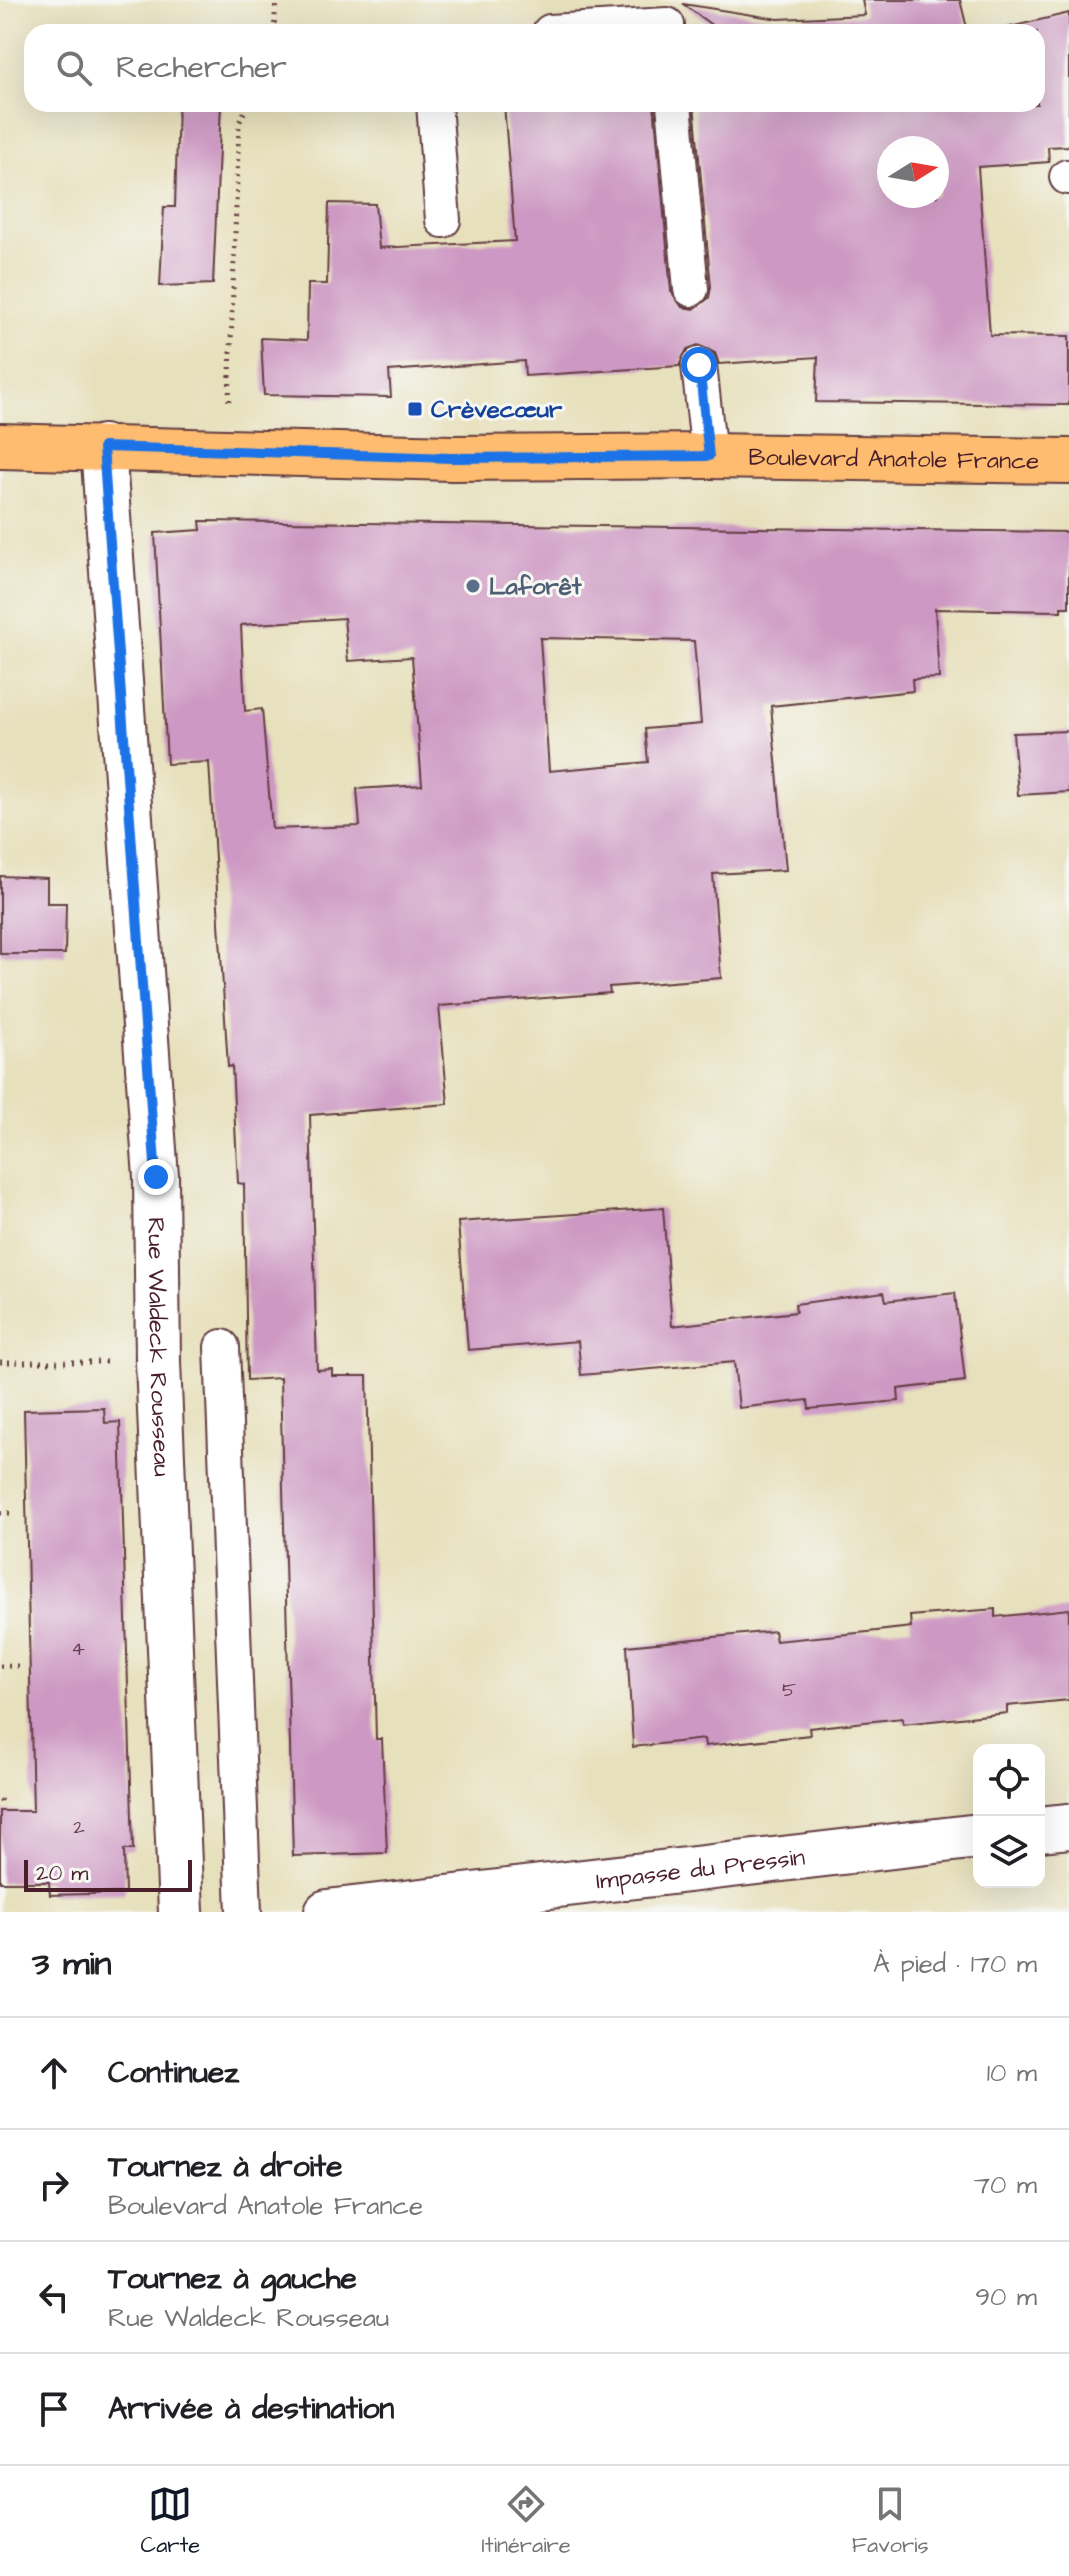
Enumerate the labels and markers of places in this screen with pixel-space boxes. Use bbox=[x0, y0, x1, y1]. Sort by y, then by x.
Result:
place label: Crèvecœur bbox=[431, 393, 563, 427]
marker: Crèvecœur bbox=[406, 400, 424, 418]
place label: Laforêt bbox=[489, 570, 582, 604]
marker: Laforêt bbox=[464, 577, 482, 595]

